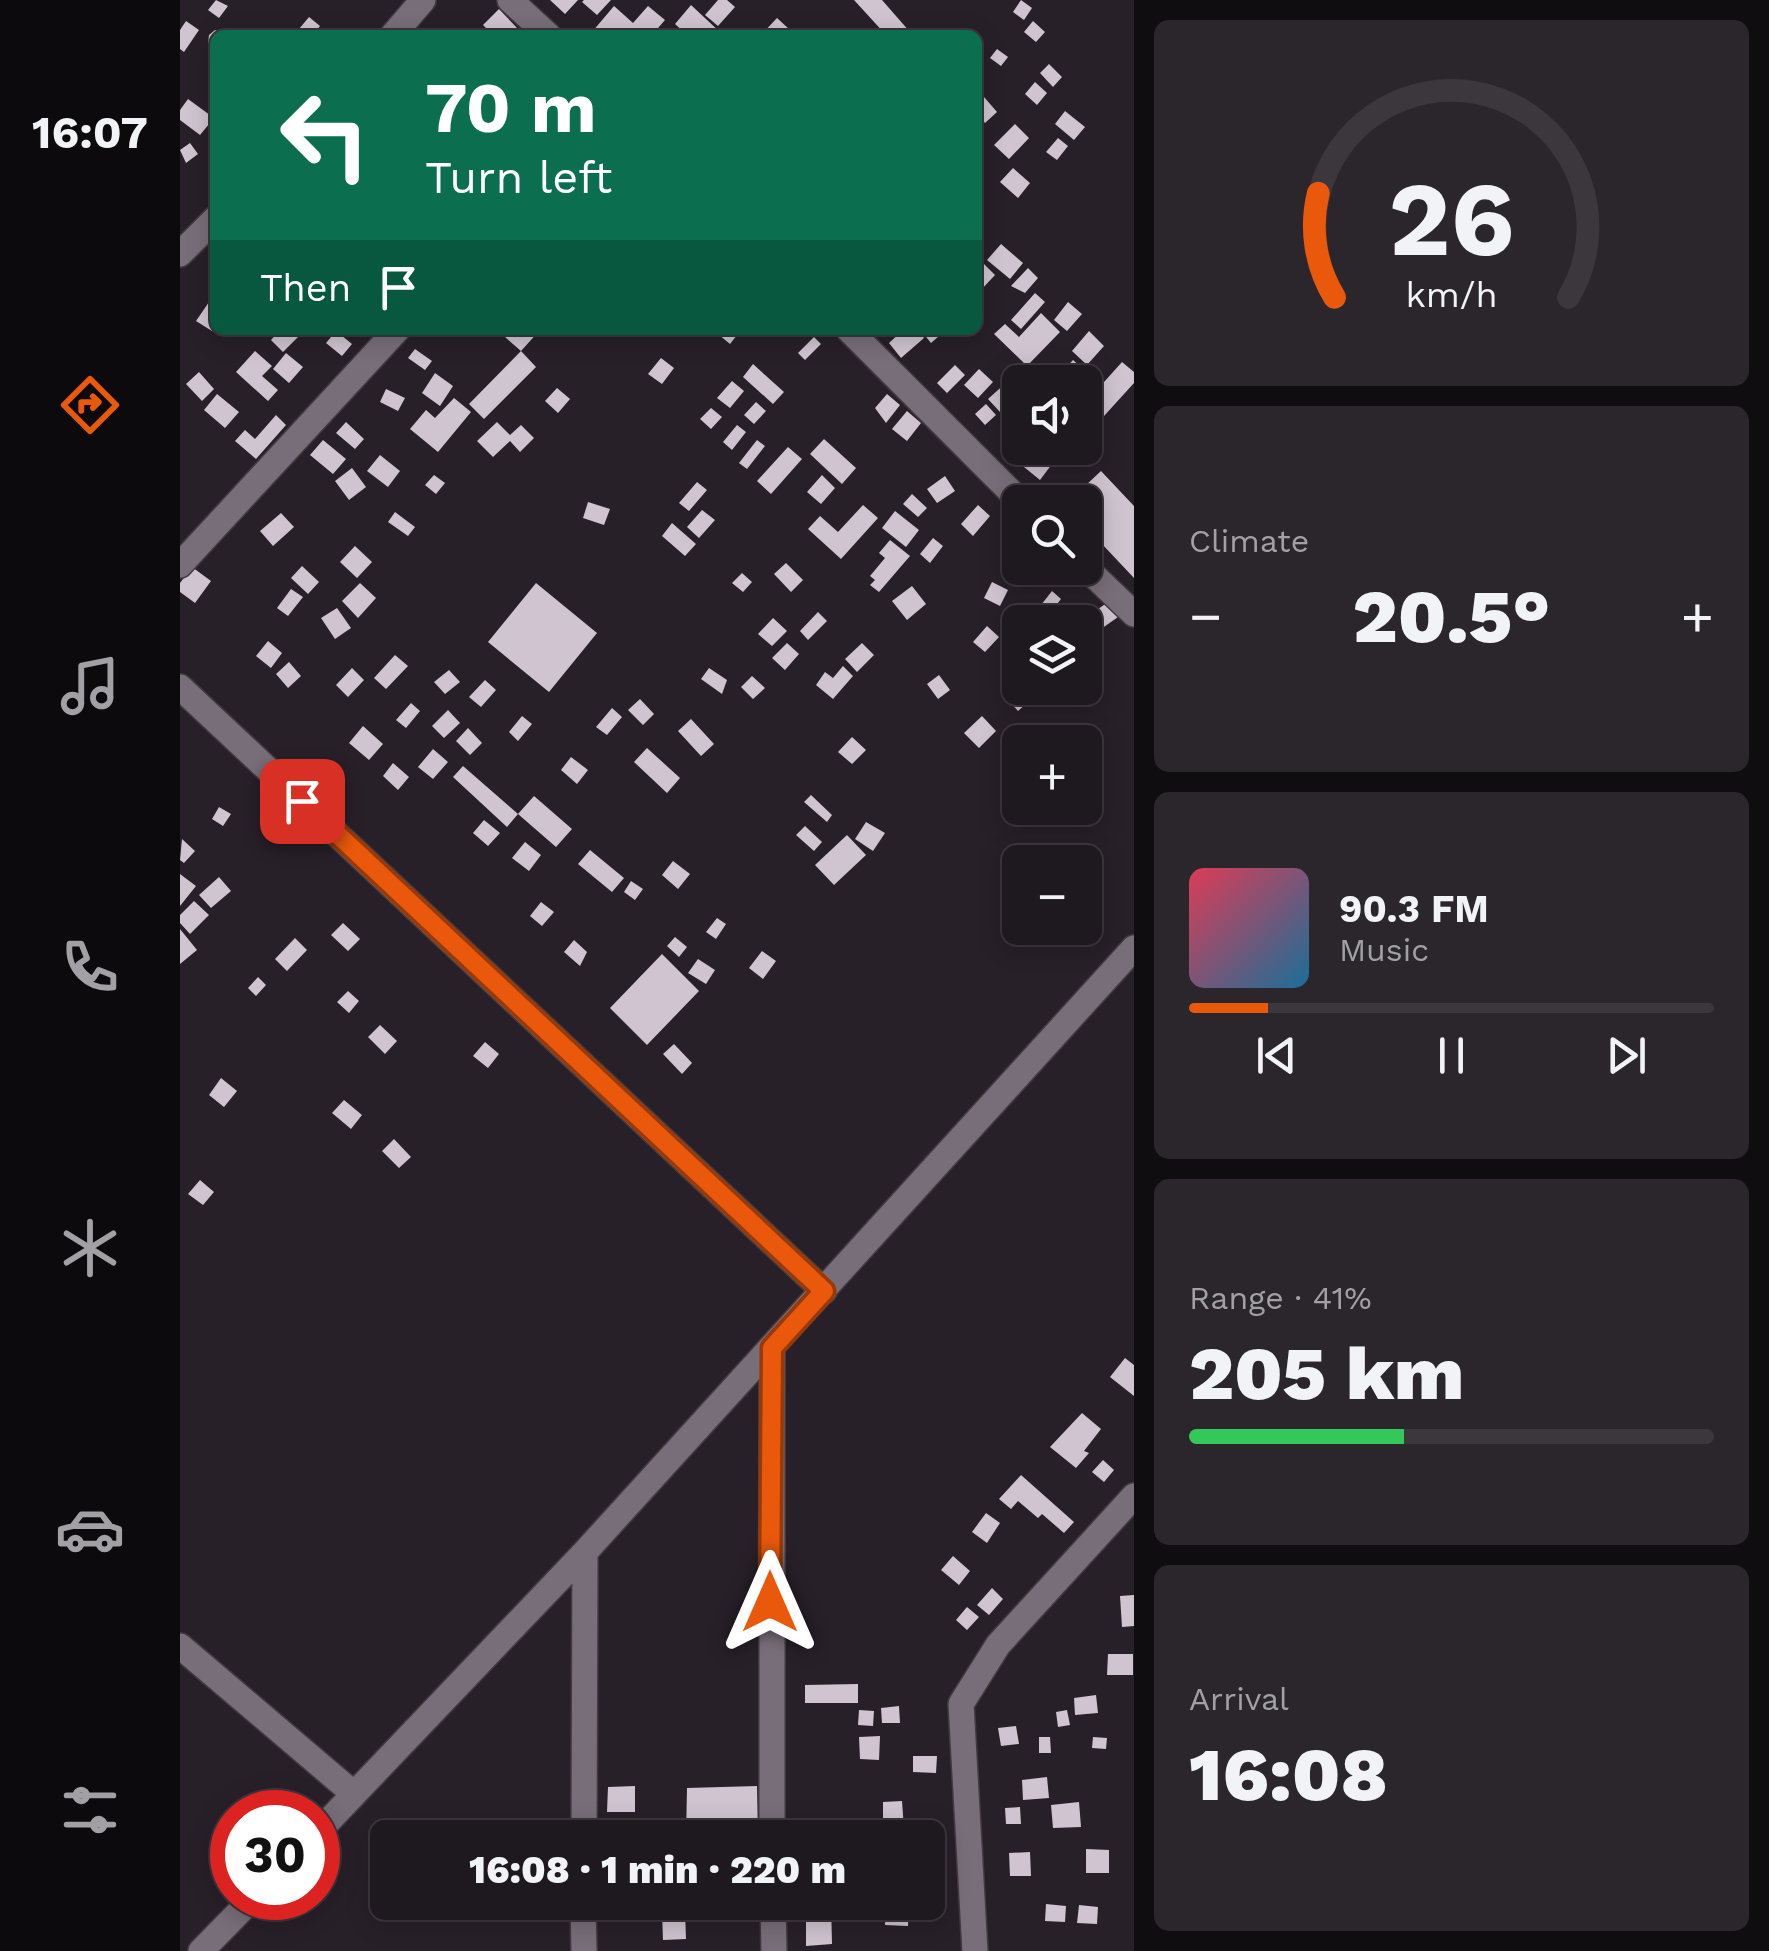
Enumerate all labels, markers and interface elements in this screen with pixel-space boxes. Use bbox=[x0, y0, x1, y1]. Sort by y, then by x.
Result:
text: 70 m bbox=[425, 67, 597, 149]
icon: left bbox=[260, 70, 390, 200]
text: 16:07 bbox=[32, 106, 148, 159]
text: Turn left bbox=[425, 151, 612, 204]
text: 26 bbox=[1388, 158, 1515, 280]
icon: arrive bbox=[371, 260, 426, 315]
text: Then bbox=[260, 266, 351, 310]
text: km/h bbox=[1405, 274, 1498, 316]
map controls bbox=[1002, 365, 1102, 945]
button: sound bbox=[1002, 365, 1102, 465]
icon: directions bbox=[55, 370, 125, 440]
button: search bbox=[1002, 485, 1102, 585]
text: Climate bbox=[1189, 522, 1309, 560]
text: 20.5° bbox=[1353, 572, 1550, 660]
text: − bbox=[1189, 584, 1222, 648]
text: + bbox=[1681, 584, 1714, 648]
button: layers bbox=[1002, 605, 1102, 705]
icon: music bbox=[55, 651, 125, 721]
button: + bbox=[1002, 725, 1102, 825]
pin bbox=[260, 759, 345, 844]
icon: arrive bbox=[275, 774, 330, 829]
button: − bbox=[1002, 845, 1102, 945]
text: 90.3 FM bbox=[1339, 887, 1489, 931]
text: Music bbox=[1339, 931, 1429, 969]
icon: phone bbox=[55, 932, 125, 1002]
icon: previous bbox=[1249, 1028, 1304, 1083]
icon: pause bbox=[1424, 1028, 1479, 1083]
icon: next bbox=[1599, 1028, 1654, 1083]
icon: climate bbox=[55, 1213, 125, 1283]
text: Range · 41% bbox=[1189, 1279, 1372, 1317]
text: 205 km bbox=[1189, 1329, 1464, 1417]
icon: car bbox=[55, 1494, 125, 1564]
position arrow bbox=[718, 1550, 822, 1654]
text: Arrival bbox=[1189, 1680, 1289, 1718]
text: 16:08 bbox=[1189, 1730, 1388, 1818]
icon: filters bbox=[55, 1775, 125, 1845]
speed limit sign: 30 bbox=[210, 1790, 340, 1920]
text: 16:08 · 1 min · 220 m bbox=[469, 1848, 846, 1892]

